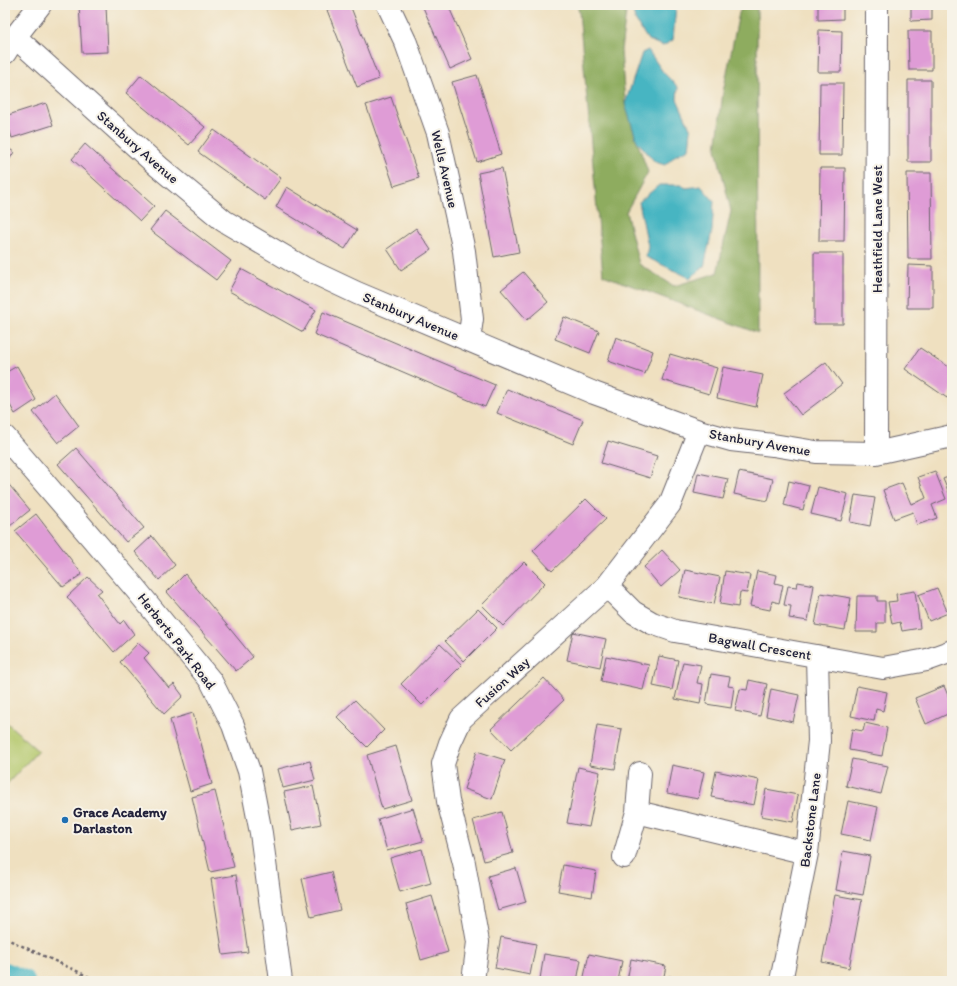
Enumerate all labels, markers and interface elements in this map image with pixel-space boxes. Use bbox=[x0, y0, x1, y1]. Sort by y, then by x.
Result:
street label: Stanbury Avenue bbox=[93, 107, 182, 188]
street label: Wells Avenue bbox=[427, 129, 462, 210]
street label: Heathfield Lane West bbox=[869, 165, 886, 293]
street label: Stanbury Avenue bbox=[360, 289, 462, 344]
street label: Stanbury Avenue bbox=[708, 425, 812, 460]
street label: Herberts Park Road bbox=[134, 590, 220, 693]
street label: Bagwall Crescent bbox=[707, 629, 813, 664]
street label: Fusion Way bbox=[471, 653, 533, 711]
street label: Backstone Lane bbox=[796, 772, 825, 868]
place label: Grace Academy Darlaston bbox=[73, 804, 167, 837]
marker: Grace Academy Darlaston bbox=[60, 815, 70, 825]

